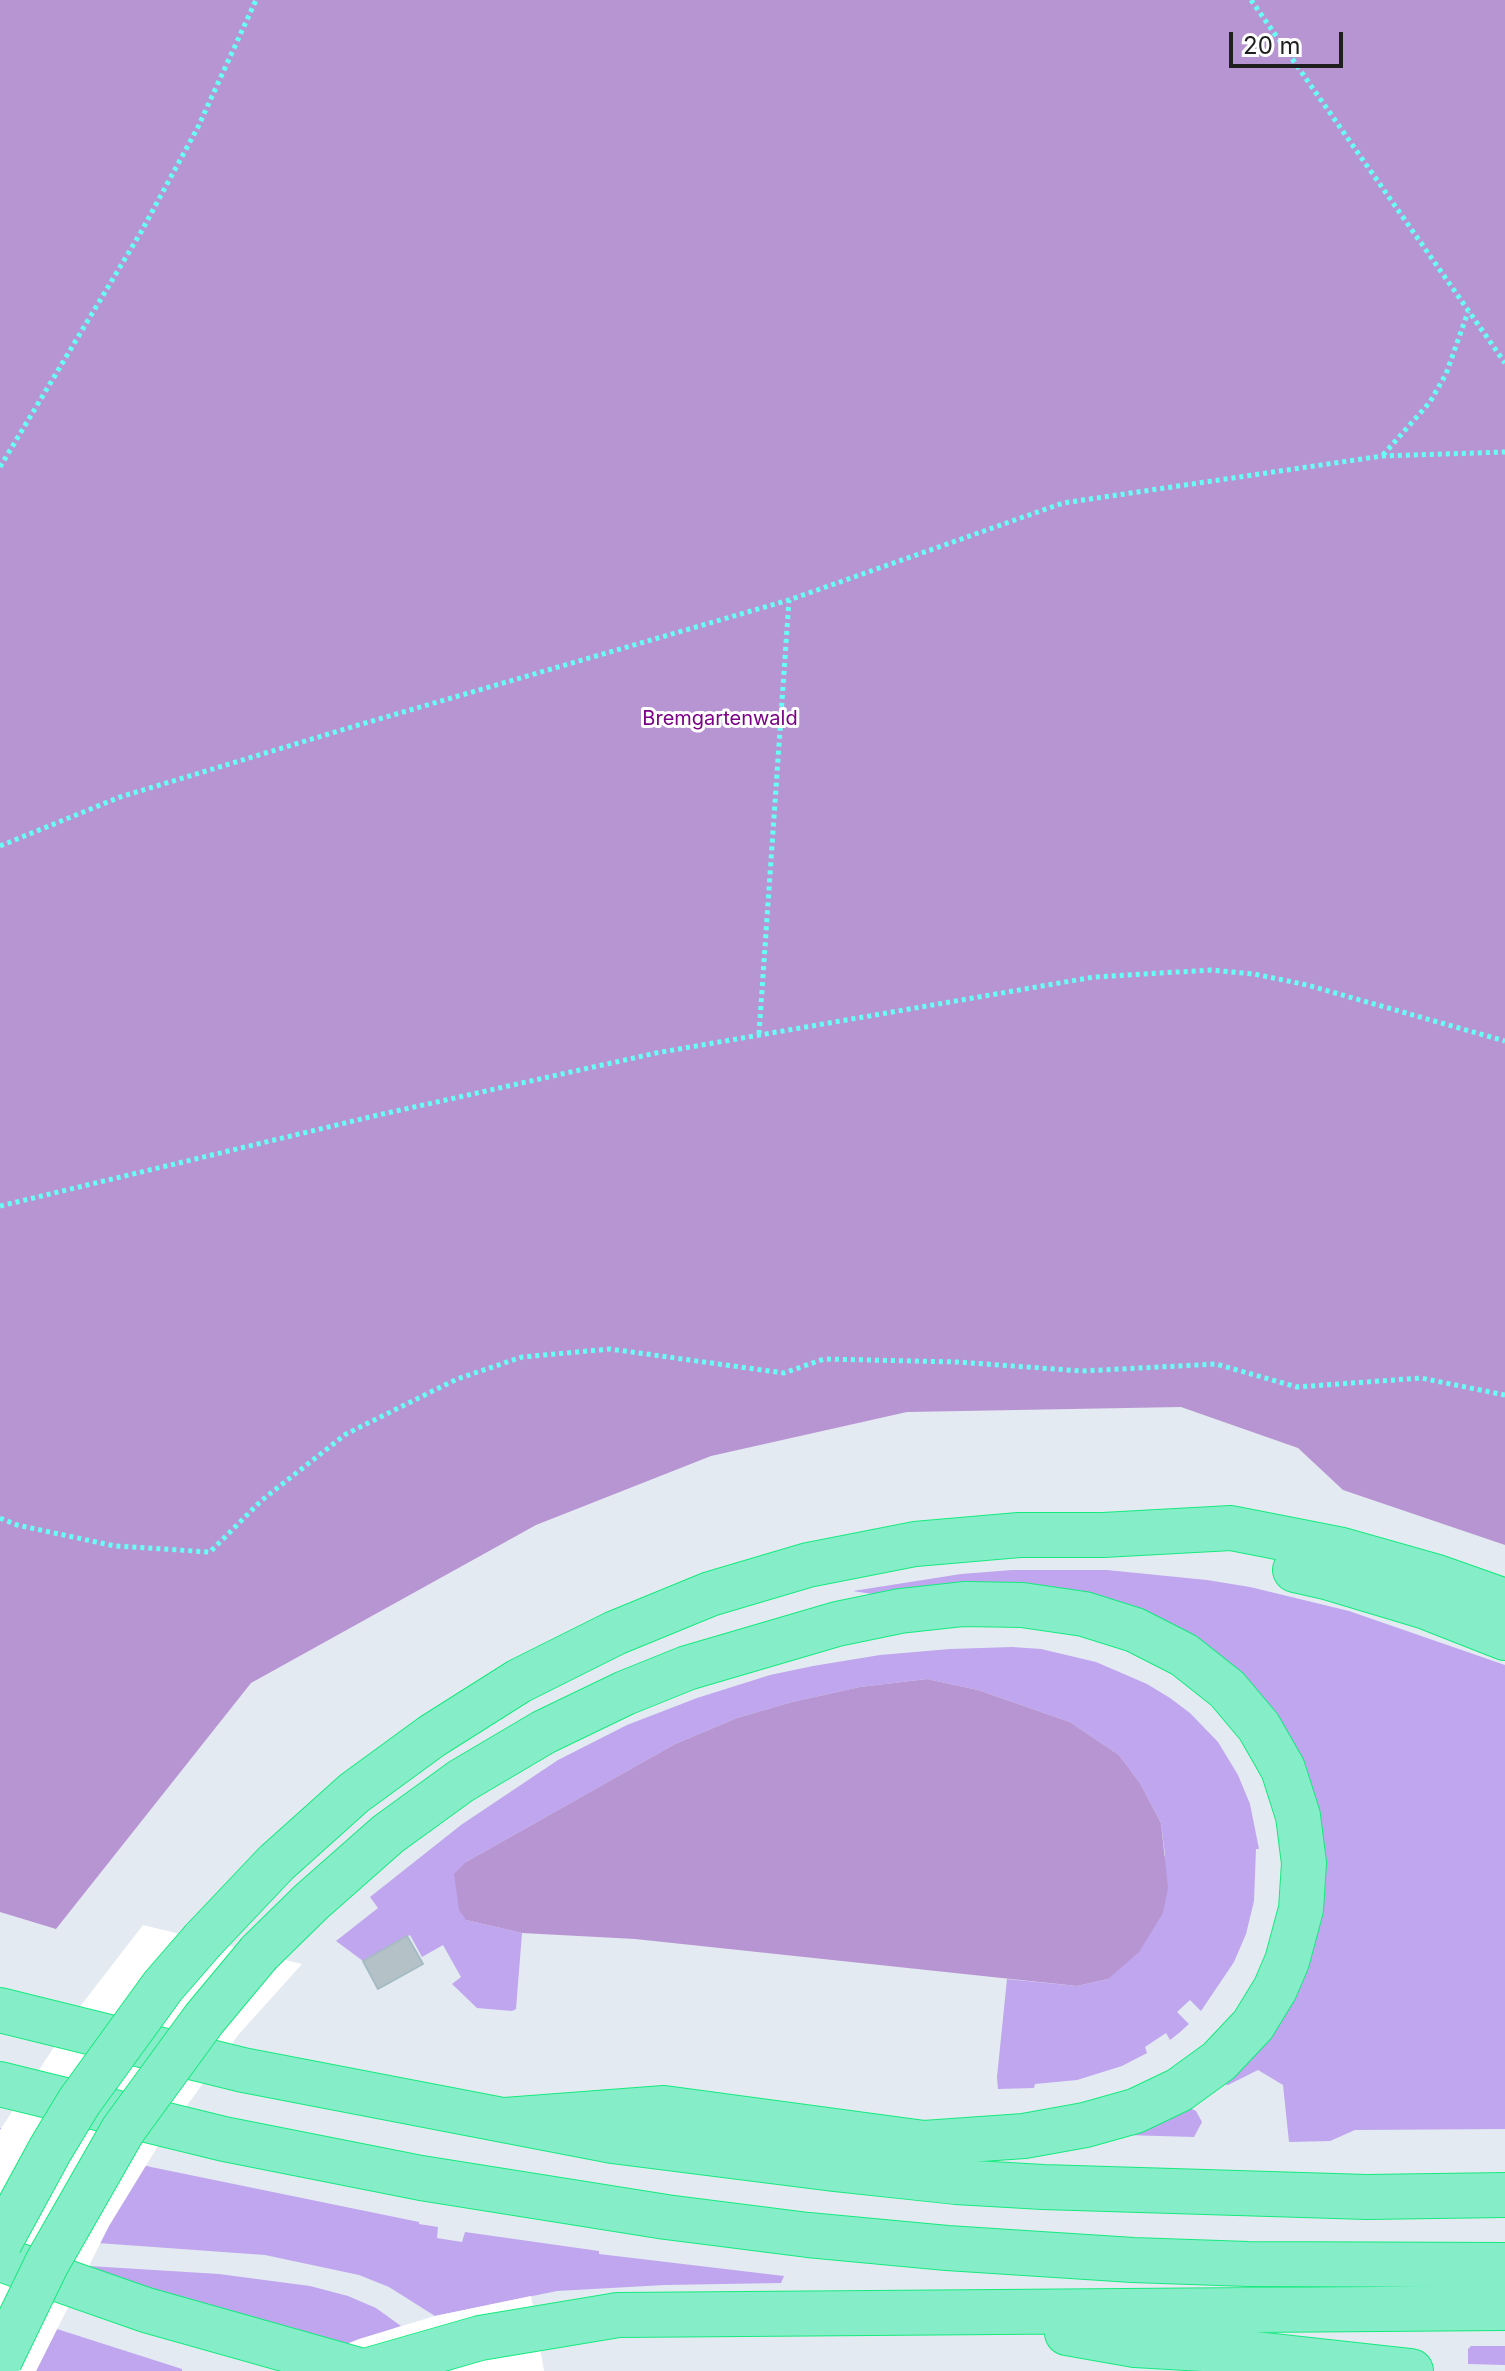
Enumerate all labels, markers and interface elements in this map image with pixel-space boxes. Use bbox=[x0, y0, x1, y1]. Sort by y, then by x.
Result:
scale bar bbox=[1233, 16, 1347, 66]
text: 20 m bbox=[1243, 31, 1301, 60]
park label: Bremgartenwald bbox=[642, 707, 798, 731]

